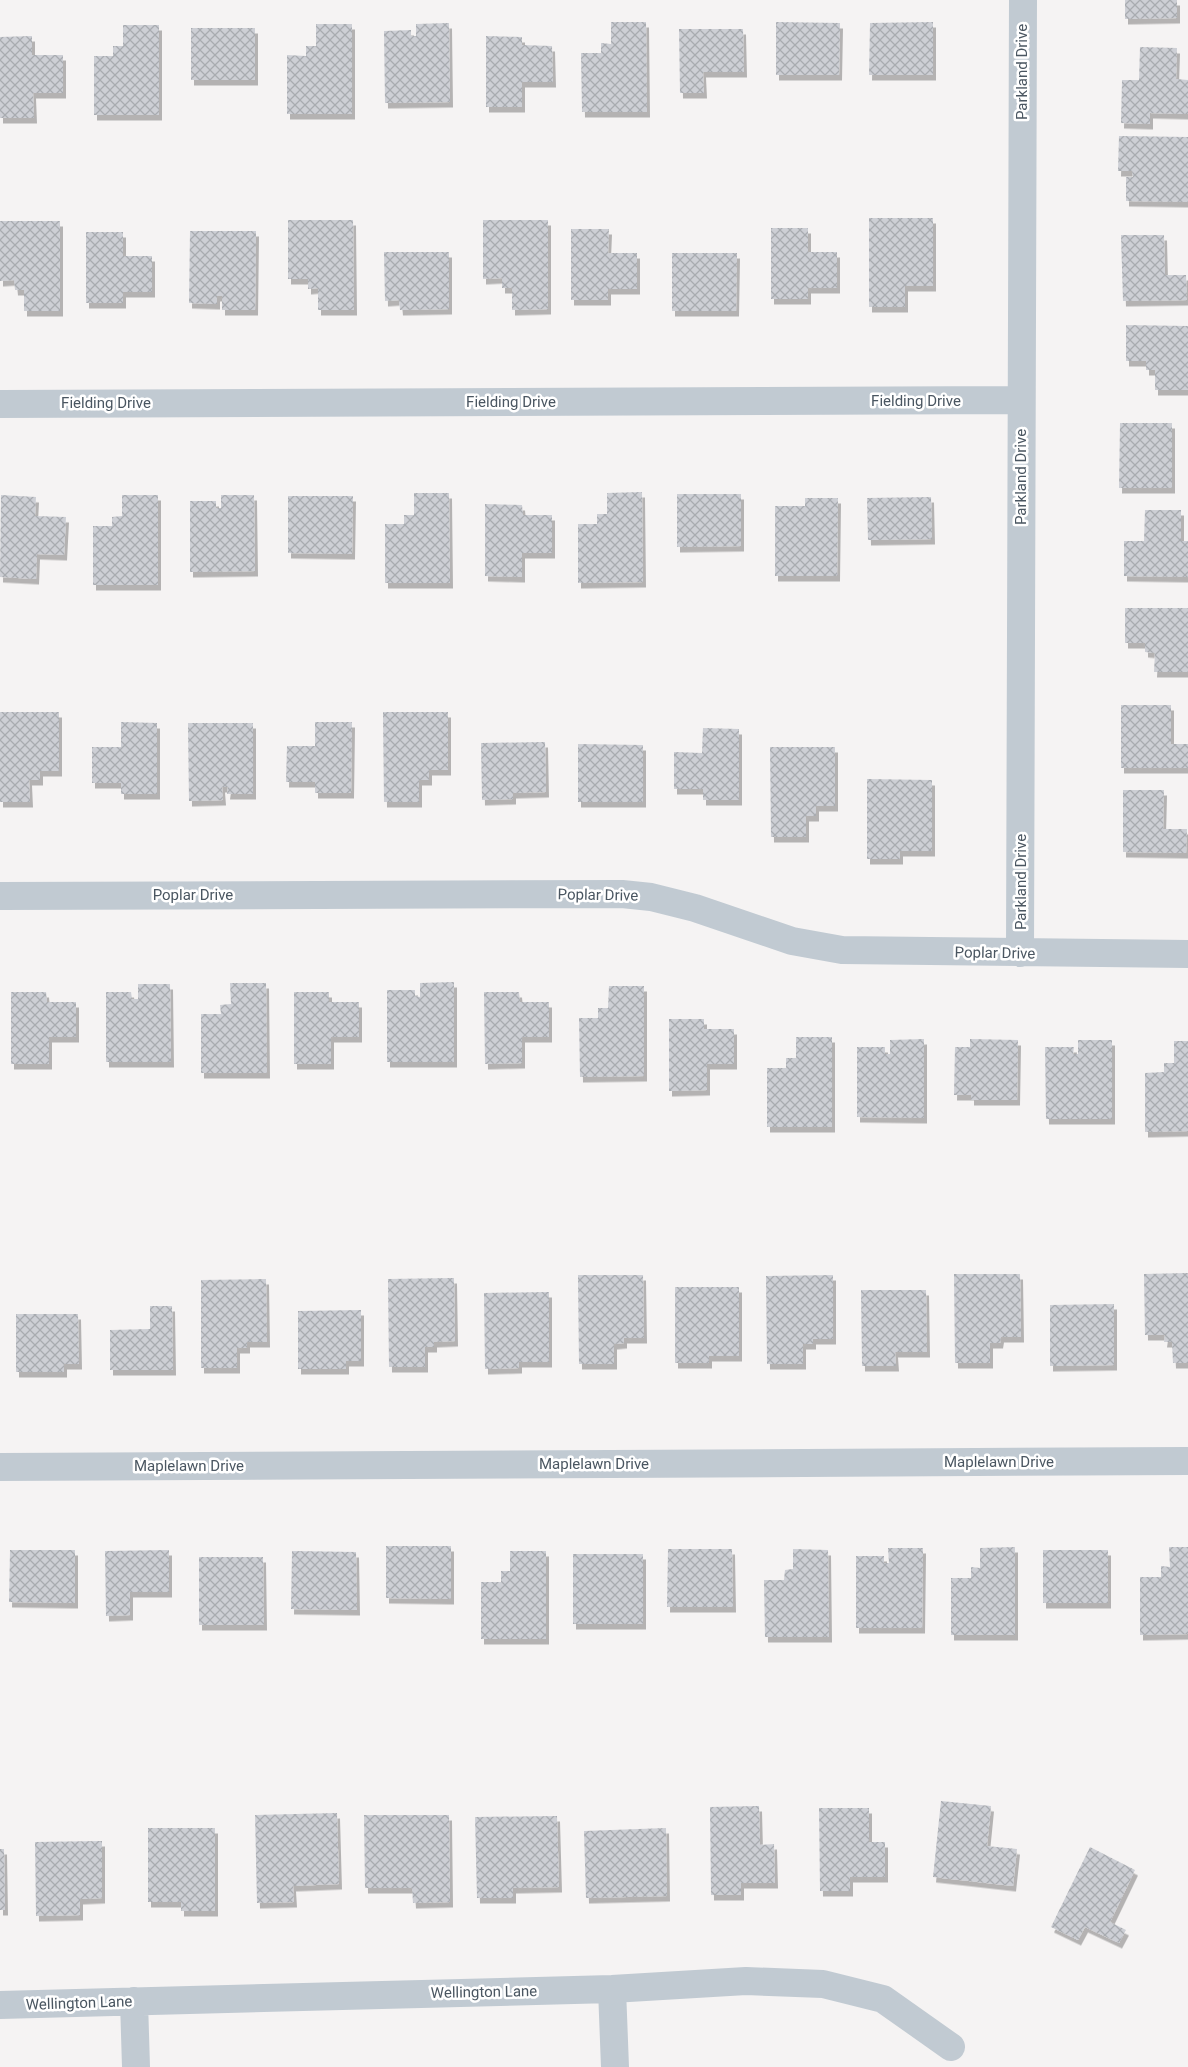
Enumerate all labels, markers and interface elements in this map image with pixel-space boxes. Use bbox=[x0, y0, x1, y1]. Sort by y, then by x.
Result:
street label: Parkland Drive bbox=[1013, 24, 1031, 120]
street label: Fielding Drive bbox=[871, 392, 961, 410]
street label: Fielding Drive bbox=[466, 393, 556, 411]
street label: Fielding Drive bbox=[61, 394, 151, 412]
street label: Parkland Drive bbox=[1012, 429, 1030, 525]
street label: Parkland Drive bbox=[1012, 834, 1030, 930]
street label: Poplar Drive bbox=[558, 885, 639, 905]
street label: Poplar Drive bbox=[153, 886, 233, 904]
street label: Poplar Drive bbox=[955, 943, 1036, 963]
street label: Maplelawn Drive bbox=[944, 1453, 1054, 1471]
street label: Maplelawn Drive bbox=[539, 1455, 649, 1473]
street label: Maplelawn Drive bbox=[134, 1457, 244, 1475]
street label: Wellington Lane bbox=[431, 1982, 537, 2002]
street label: Wellington Lane bbox=[25, 1992, 133, 2014]

